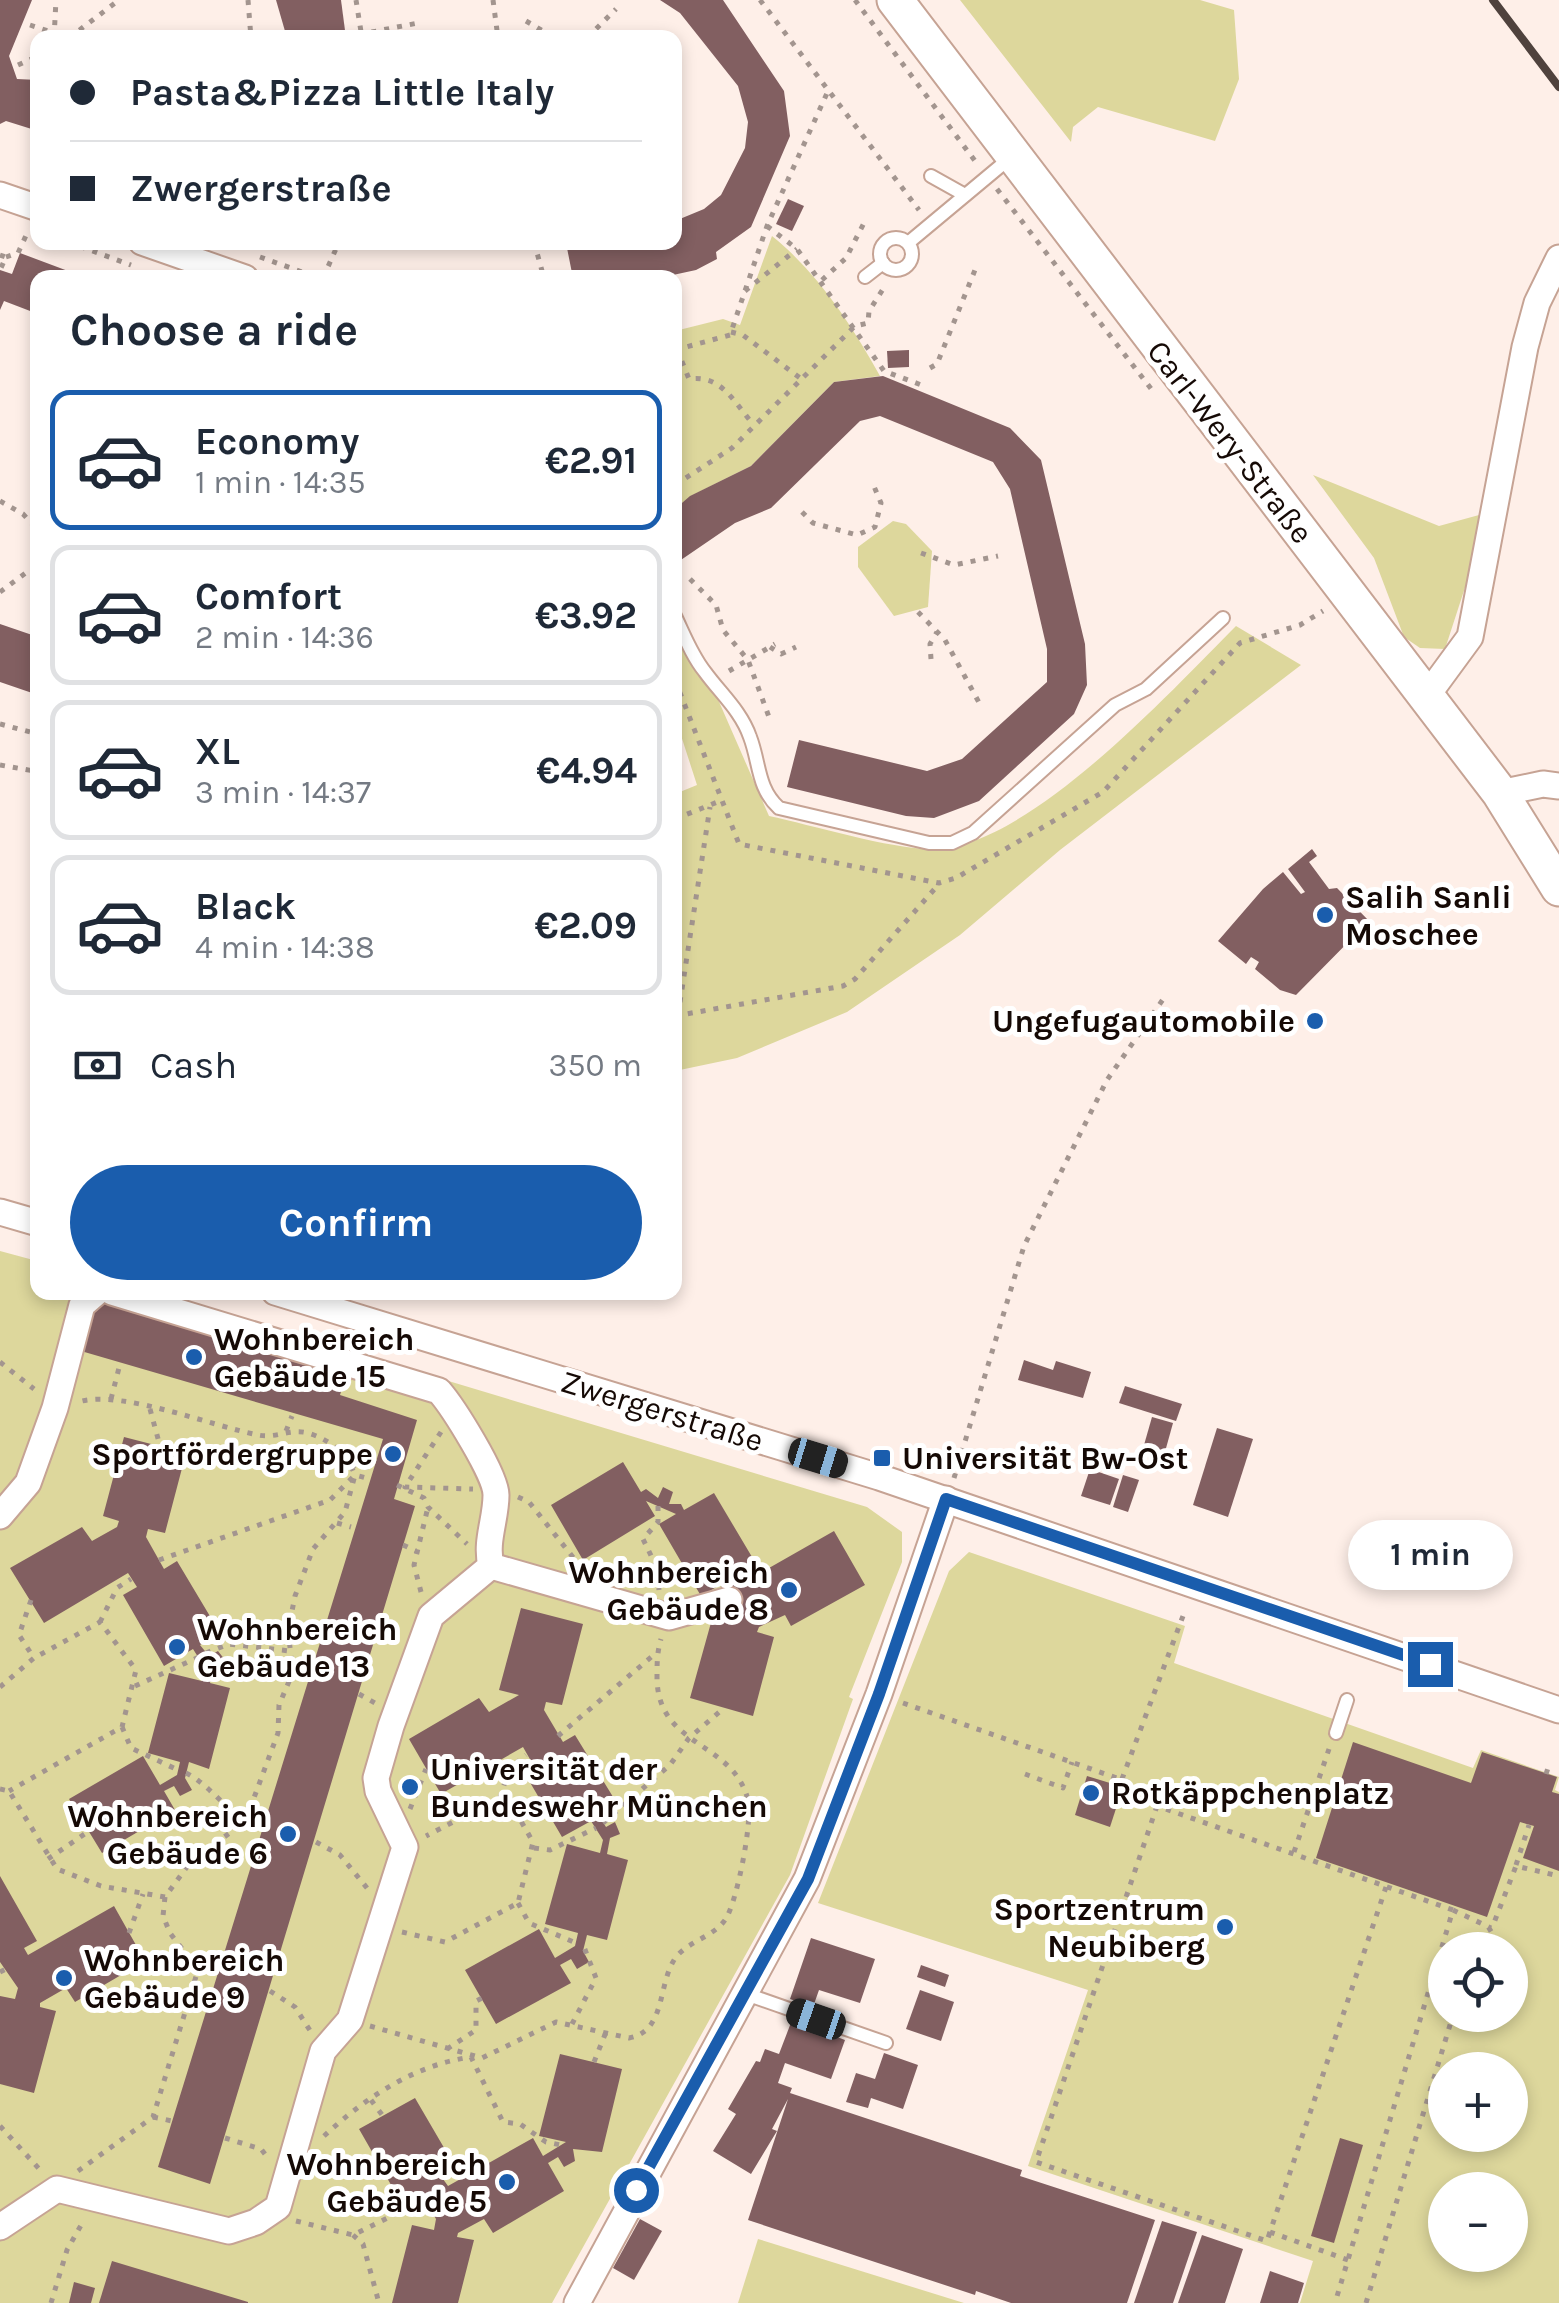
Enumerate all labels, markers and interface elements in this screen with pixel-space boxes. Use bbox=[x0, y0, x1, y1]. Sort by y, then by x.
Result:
text: Pasta&Pizza Little Italy bbox=[130, 70, 554, 115]
text: Zwergerstraße bbox=[130, 166, 392, 211]
text: Choose a ride bbox=[70, 304, 358, 356]
street label: Carl-Wery-Straße bbox=[1139, 333, 1321, 551]
icon: car bbox=[75, 415, 165, 505]
text: Economy bbox=[195, 419, 359, 464]
text: €2.91 bbox=[545, 438, 637, 483]
text: 1 min · 14:35 bbox=[195, 464, 366, 501]
icon: car bbox=[75, 570, 165, 660]
text: Comfort bbox=[195, 574, 342, 619]
text: €3.92 bbox=[535, 593, 637, 638]
text: 2 min · 14:36 bbox=[195, 619, 374, 656]
icon: car bbox=[75, 725, 165, 815]
text: XL bbox=[195, 729, 240, 774]
text: €4.94 bbox=[536, 748, 637, 793]
text: 3 min · 14:37 bbox=[195, 774, 371, 811]
place label: Salih Sanli Moschee bbox=[1345, 879, 1512, 953]
icon: car bbox=[75, 880, 165, 970]
text: Black bbox=[195, 884, 296, 929]
text: €2.09 bbox=[535, 903, 637, 948]
marker: Salih Sanli Moschee bbox=[1314, 904, 1336, 926]
text: 4 min · 14:38 bbox=[195, 929, 375, 966]
place label: Ungefugautomobile bbox=[992, 1003, 1295, 1040]
marker: Ungefugautomobile bbox=[1304, 1010, 1326, 1032]
icon: cash bbox=[70, 1038, 125, 1093]
text: Cash bbox=[150, 1043, 237, 1088]
text: 350 m bbox=[549, 1047, 642, 1084]
button: Confirm bbox=[70, 1165, 642, 1280]
place label: Wohnbereich Gebäude 15 bbox=[214, 1321, 415, 1395]
marker: Wohnbereich Gebäude 15 bbox=[183, 1346, 205, 1368]
street label: Zwergerstraße bbox=[556, 1363, 768, 1459]
car bbox=[785, 1435, 851, 1481]
place label: Sportfördergruppe bbox=[91, 1436, 373, 1473]
place label: Universität Bw-Ost bbox=[902, 1440, 1188, 1477]
marker: Sportfördergruppe bbox=[382, 1443, 404, 1465]
marker: Universität Bw-Ost bbox=[871, 1447, 893, 1469]
callout: 1 min bbox=[1348, 1519, 1512, 1589]
text: 1 min bbox=[1390, 1536, 1471, 1573]
place label: Wohnbereich Gebäude 8 bbox=[569, 1554, 769, 1628]
marker: Wohnbereich Gebäude 8 bbox=[778, 1579, 800, 1601]
place label: Wohnbereich Gebäude 13 bbox=[197, 1611, 398, 1685]
marker: Wohnbereich Gebäude 13 bbox=[166, 1636, 188, 1658]
route end bbox=[1408, 1642, 1453, 1687]
place label: Universität der Bundeswehr München bbox=[430, 1751, 768, 1825]
place label: Rotkäppchenplatz bbox=[1111, 1775, 1389, 1812]
marker: Universität der Bundeswehr München bbox=[399, 1776, 421, 1798]
marker: Rotkäppchenplatz bbox=[1080, 1782, 1102, 1804]
place label: Wohnbereich Gebäude 6 bbox=[68, 1798, 268, 1872]
marker: Wohnbereich Gebäude 6 bbox=[277, 1823, 299, 1845]
place label: Sportzentrum Neubiberg bbox=[993, 1891, 1205, 1965]
marker: Sportzentrum Neubiberg bbox=[1214, 1916, 1236, 1938]
map controls bbox=[1428, 1932, 1528, 2272]
button: locate bbox=[1428, 1932, 1528, 2032]
place label: Wohnbereich Gebäude 9 bbox=[84, 1942, 285, 2016]
marker: Wohnbereich Gebäude 9 bbox=[53, 1967, 75, 1989]
car bbox=[783, 1995, 849, 2043]
button: + bbox=[1428, 2052, 1528, 2152]
place label: Wohnbereich Gebäude 5 bbox=[287, 2146, 487, 2220]
route start bbox=[614, 2168, 659, 2213]
marker: Wohnbereich Gebäude 5 bbox=[496, 2171, 518, 2193]
button: − bbox=[1428, 2172, 1528, 2272]

